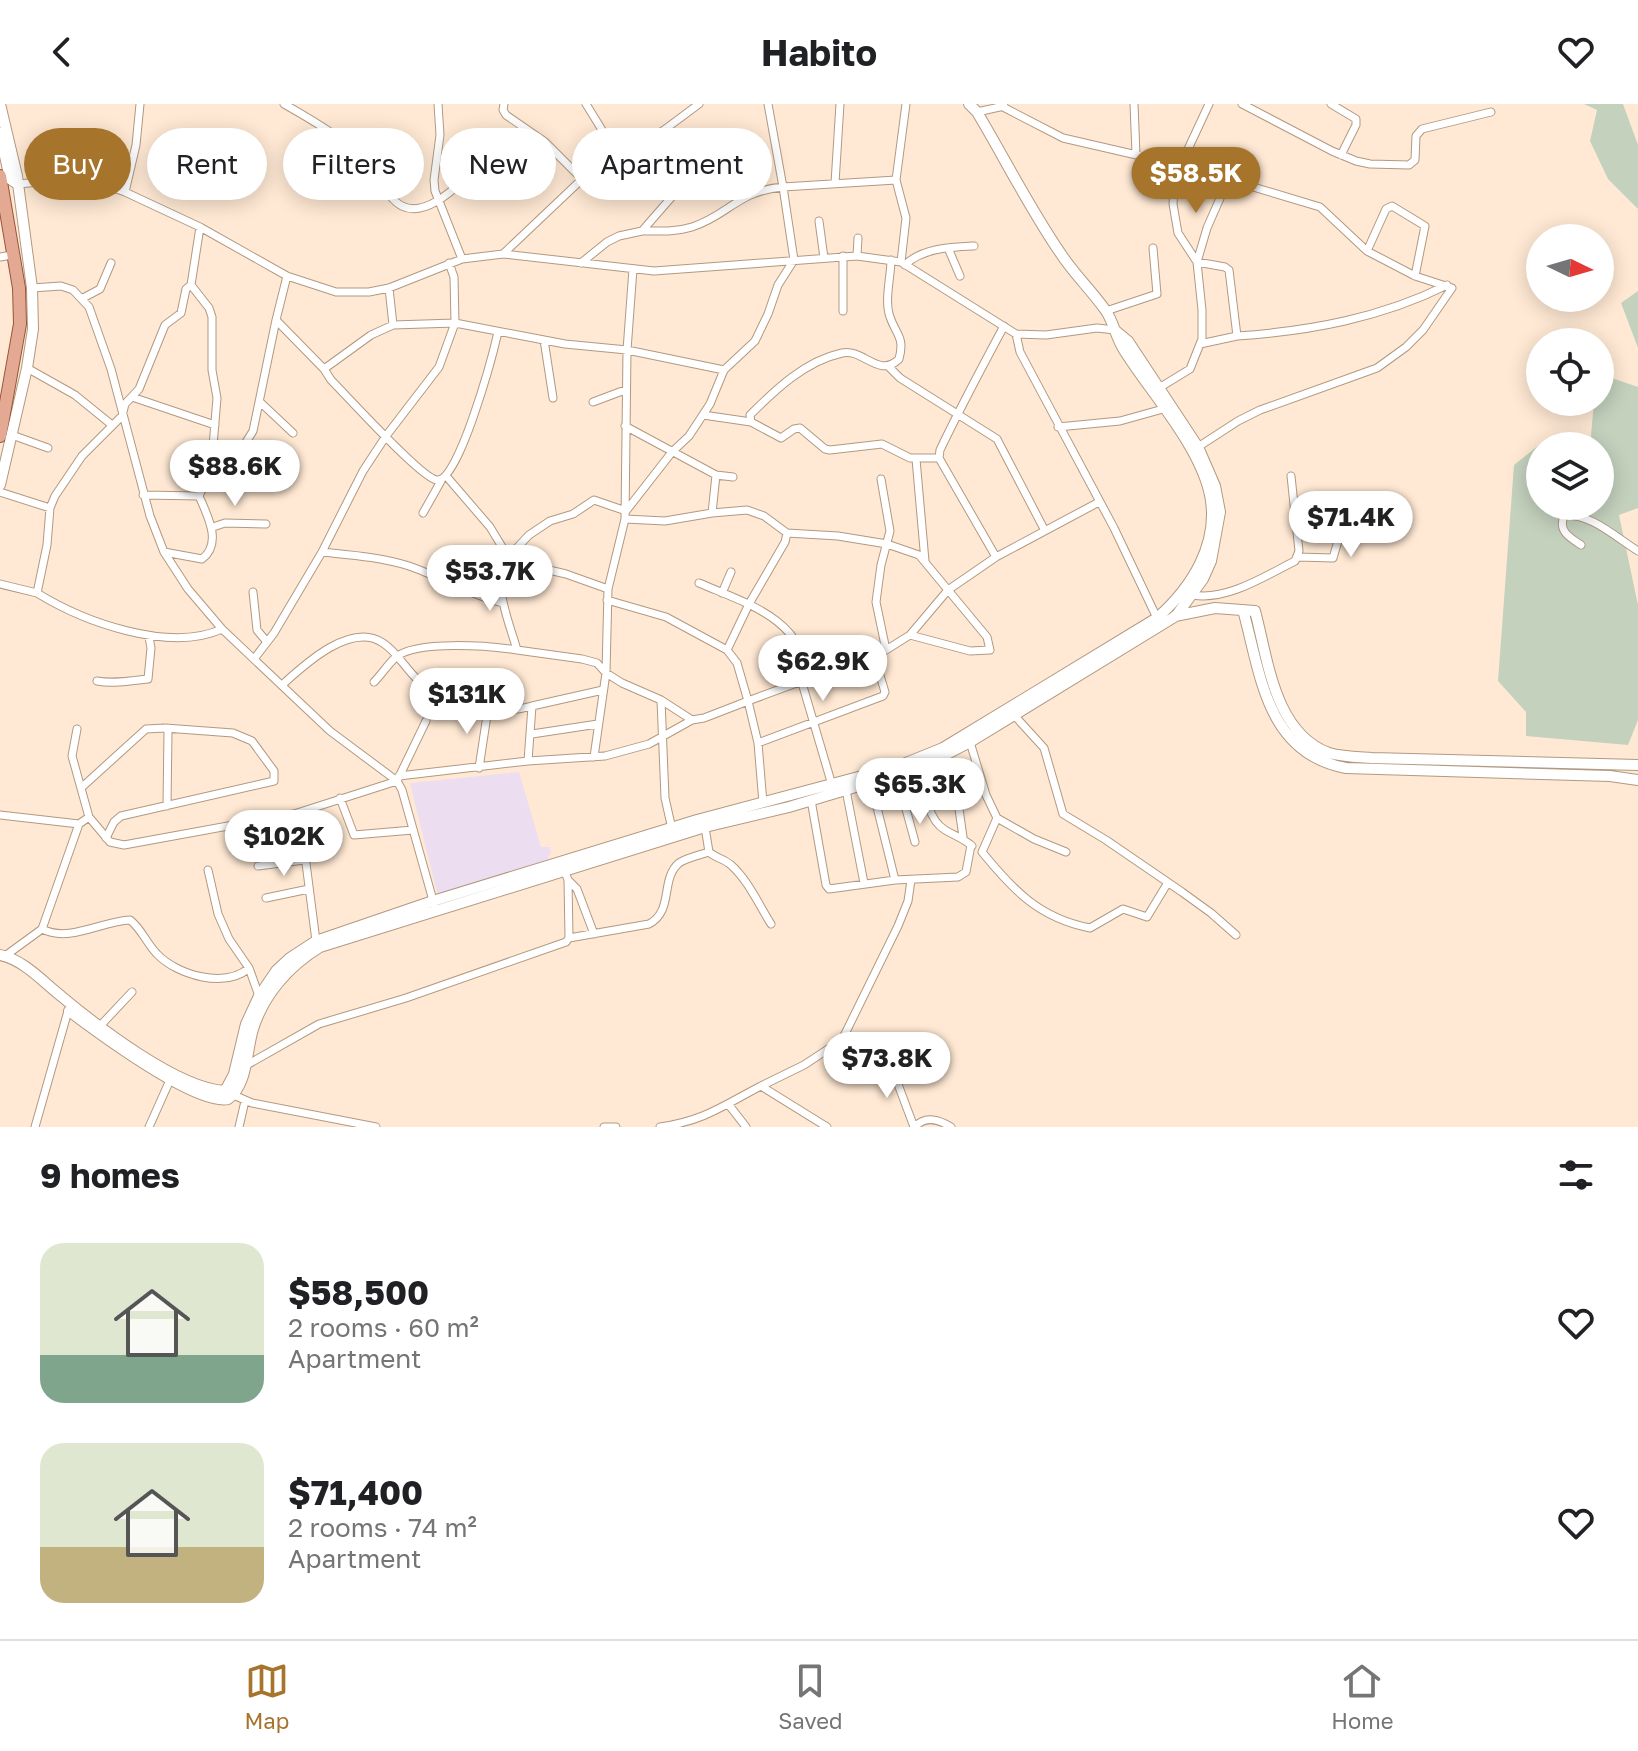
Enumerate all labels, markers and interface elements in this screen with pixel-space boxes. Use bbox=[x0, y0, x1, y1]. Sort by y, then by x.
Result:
icon: back bbox=[40, 30, 84, 74]
icon: heart bbox=[1554, 30, 1598, 74]
text: Habito bbox=[761, 31, 877, 74]
chip: Buy bbox=[24, 128, 131, 200]
chip: Rent bbox=[147, 128, 267, 200]
chip: Filters bbox=[283, 128, 424, 200]
chip: New bbox=[440, 128, 556, 200]
chip: Apartment bbox=[572, 128, 772, 200]
pin: $58.5K bbox=[1131, 147, 1261, 215]
text: $58.5K bbox=[1150, 157, 1242, 188]
north arrow bbox=[1526, 224, 1614, 312]
map controls bbox=[1526, 224, 1614, 520]
button: locate bbox=[1526, 328, 1614, 416]
button: layers bbox=[1526, 432, 1614, 520]
pin: $88.6K bbox=[170, 440, 300, 508]
text: $88.6K bbox=[188, 450, 282, 481]
pin: $71.4K bbox=[1286, 491, 1416, 559]
text: $71.4K bbox=[1307, 501, 1395, 532]
pin: $53.7K bbox=[425, 545, 555, 613]
text: $53.7K bbox=[445, 555, 535, 586]
pin: $62.9K bbox=[758, 635, 888, 703]
text: $62.9K bbox=[776, 645, 870, 676]
pin: $131K bbox=[411, 668, 523, 736]
text: $131K bbox=[428, 678, 506, 709]
pin: $65.3K bbox=[855, 758, 985, 826]
text: $65.3K bbox=[874, 768, 966, 799]
pin: $102K bbox=[228, 810, 340, 878]
text: $102K bbox=[243, 820, 325, 851]
pin: $73.8K bbox=[822, 1032, 952, 1100]
text: $73.8K bbox=[841, 1042, 933, 1073]
icon: filters bbox=[1554, 1153, 1598, 1197]
text: 9 homes bbox=[40, 1155, 180, 1195]
text: $58,500 bbox=[288, 1272, 429, 1312]
icon: home bbox=[104, 1275, 200, 1371]
icon: heart bbox=[1554, 1301, 1598, 1345]
text: 2 rooms · 60 m² bbox=[288, 1312, 479, 1343]
text: Apartment bbox=[288, 1343, 421, 1374]
text: $71,400 bbox=[288, 1472, 423, 1512]
icon: home bbox=[104, 1475, 200, 1571]
icon: heart bbox=[1554, 1501, 1598, 1545]
text: 2 rooms · 74 m² bbox=[288, 1512, 477, 1543]
text: Apartment bbox=[288, 1543, 421, 1574]
tab: Map bbox=[244, 1659, 289, 1734]
tab: Saved bbox=[778, 1659, 842, 1734]
tab: Home bbox=[1331, 1659, 1394, 1734]

